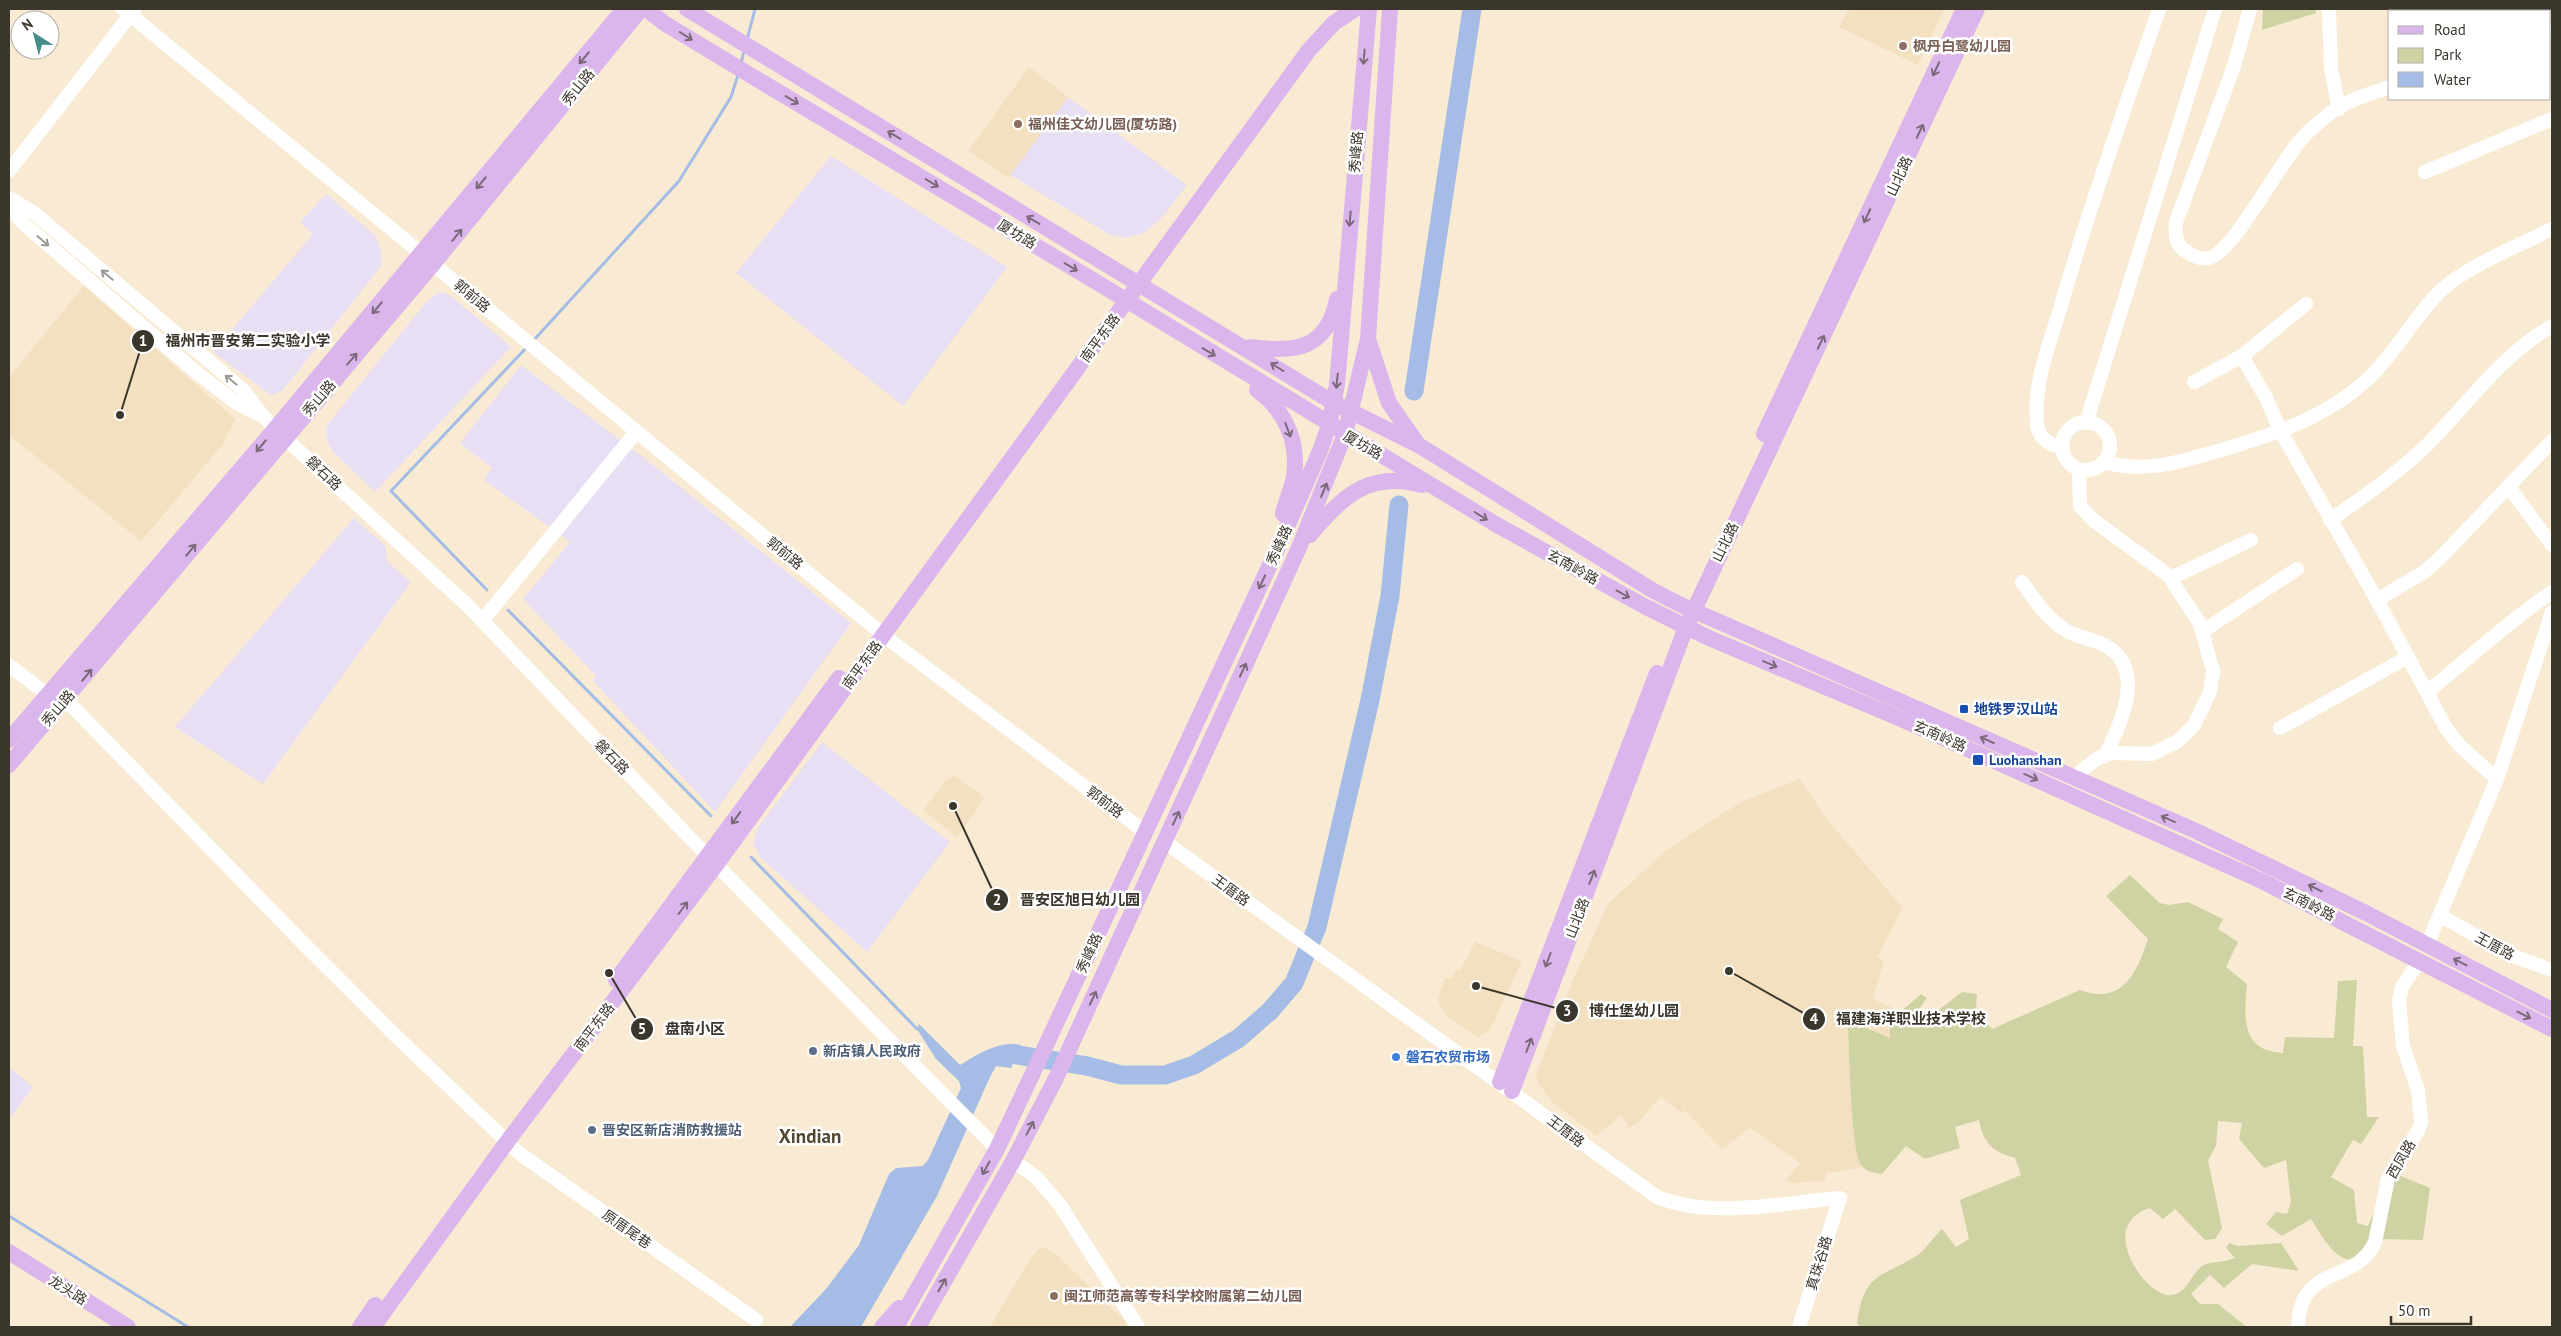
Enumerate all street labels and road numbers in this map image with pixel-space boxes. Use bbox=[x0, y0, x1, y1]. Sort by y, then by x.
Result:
street label: 秀山路 bbox=[558, 65, 598, 109]
street label: 秀峰路 bbox=[1345, 130, 1367, 174]
street label: 山北路 bbox=[1882, 153, 1916, 199]
street label: 厦坊路 bbox=[994, 215, 1040, 253]
street label: 郭前路 bbox=[450, 276, 494, 316]
street label: 南平东路 bbox=[1076, 310, 1124, 366]
street label: 秀山路 bbox=[298, 376, 340, 420]
street label: 厦坊路 bbox=[1340, 427, 1386, 463]
street label: 磐石路 bbox=[303, 452, 345, 494]
street label: 山北路 bbox=[1708, 519, 1742, 565]
street label: 秀峰路 bbox=[1262, 522, 1296, 568]
street label: 郭前路 bbox=[763, 533, 807, 573]
street label: 玄南岭路 bbox=[1544, 546, 1602, 588]
street label: 南平东路 bbox=[838, 637, 886, 693]
street label: 秀山路 bbox=[37, 686, 79, 730]
street label: 玄南岭路 bbox=[1911, 716, 1969, 756]
street label: 磐石路 bbox=[591, 736, 633, 778]
street label: 郭前路 bbox=[1083, 782, 1127, 822]
street label: 王厝路 bbox=[1209, 870, 1253, 910]
street label: 玄南岭路 bbox=[2280, 883, 2338, 925]
street label: 山北路 bbox=[1561, 895, 1593, 941]
street label: 王厝路 bbox=[2472, 928, 2518, 964]
street label: 秀峰路 bbox=[1072, 930, 1106, 976]
street label: 南平东路 bbox=[570, 999, 618, 1055]
street label: 王厝路 bbox=[1544, 1111, 1588, 1151]
street label: 西凤路 bbox=[2383, 1136, 2419, 1182]
street label: 原厝尾巷 bbox=[599, 1206, 655, 1252]
street label: 真珠谷路 bbox=[1802, 1234, 1836, 1292]
street label: 龙头路 bbox=[45, 1271, 91, 1309]

